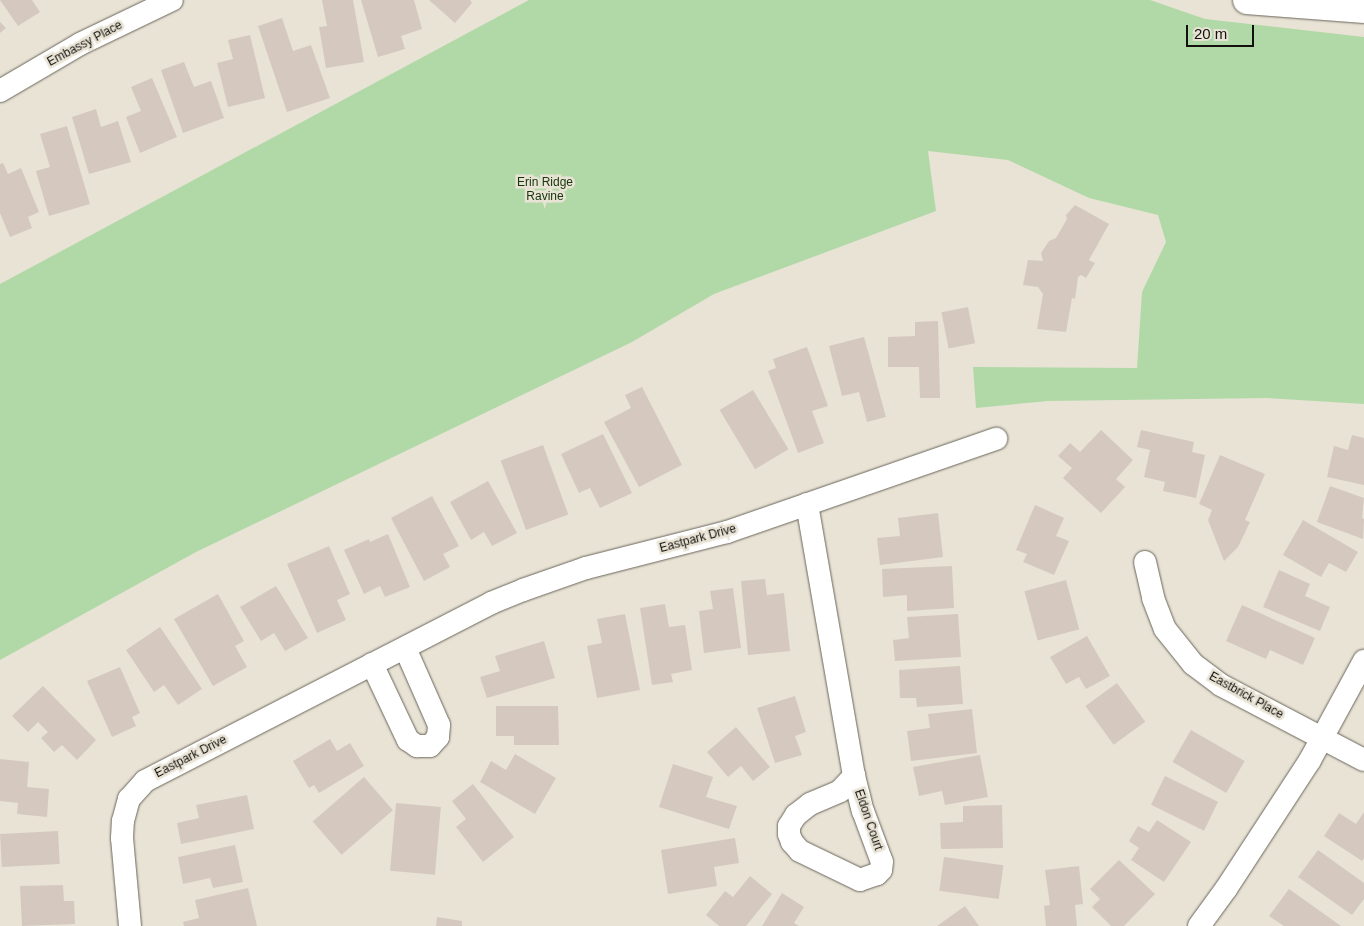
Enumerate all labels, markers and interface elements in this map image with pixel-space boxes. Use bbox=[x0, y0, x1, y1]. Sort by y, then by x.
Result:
scale bar bbox=[1189, 15, 1256, 47]
street label: Embassy Place bbox=[45, 18, 125, 70]
text: 20 m bbox=[1194, 25, 1227, 42]
park label: Erin Ridge Ravine bbox=[517, 176, 573, 204]
street label: Eastpark Drive bbox=[658, 522, 738, 556]
street label: Eastbrick Place bbox=[1206, 670, 1286, 722]
street label: Eastpark Drive bbox=[153, 733, 229, 781]
street label: Eldon Court bbox=[851, 788, 885, 852]

